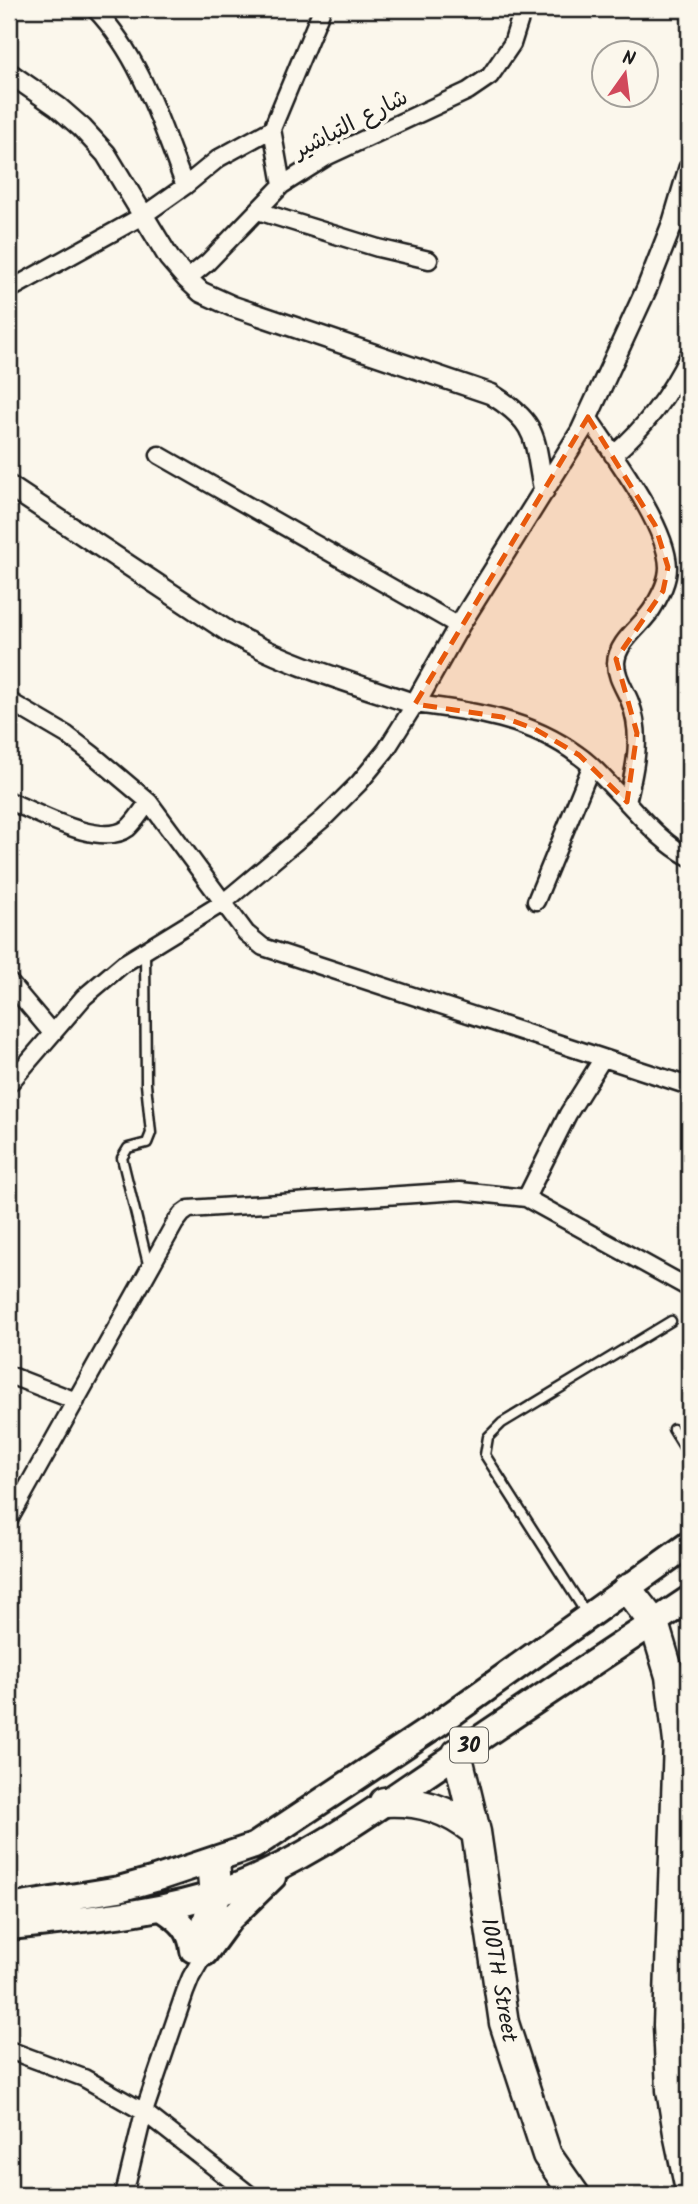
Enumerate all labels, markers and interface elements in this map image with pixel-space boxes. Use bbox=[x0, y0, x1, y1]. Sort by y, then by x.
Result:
north arrow bbox=[590, 38, 660, 108]
text: N bbox=[619, 43, 638, 75]
street label: شارع التباشير bbox=[285, 80, 415, 170]
road number: 30 bbox=[450, 1728, 488, 1762]
street label: 100TH Street bbox=[469, 1915, 527, 2046]

